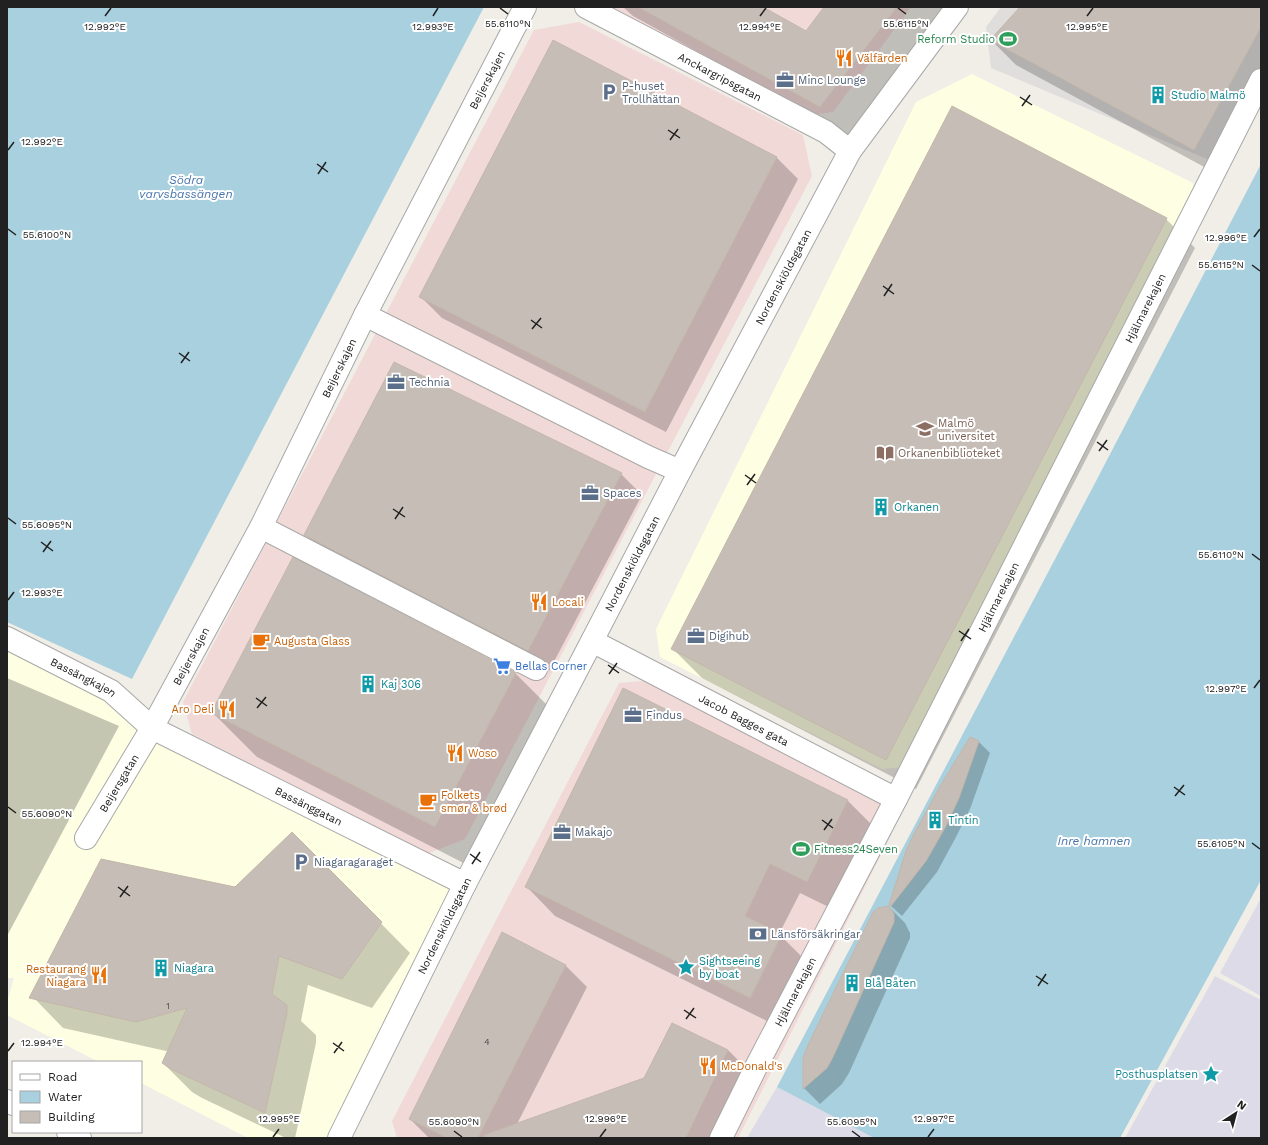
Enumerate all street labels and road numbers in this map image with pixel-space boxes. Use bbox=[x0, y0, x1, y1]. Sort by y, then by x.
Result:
street label: Beijerskajen bbox=[467, 49, 508, 112]
street label: Anckargripsgatan bbox=[676, 50, 764, 104]
street label: Nordenskiöldsgatan bbox=[753, 227, 814, 327]
street label: Hjälmarekajen bbox=[1123, 271, 1169, 345]
street label: Beijerskajen bbox=[319, 337, 359, 400]
street label: Nordenskiöldsgatan bbox=[602, 514, 663, 614]
street label: Hjälmarekajen bbox=[976, 560, 1022, 634]
street label: Beijerskajen bbox=[170, 625, 212, 688]
street label: Bassängkajen bbox=[48, 655, 119, 700]
street label: Jacob Bagges gata bbox=[696, 692, 791, 749]
street label: Beijersgatan bbox=[97, 752, 142, 815]
street label: Bassänggatan bbox=[273, 784, 344, 829]
street label: Nordenskiöldsgatan bbox=[415, 875, 474, 976]
street label: Hjälmarekajen bbox=[772, 955, 819, 1029]

